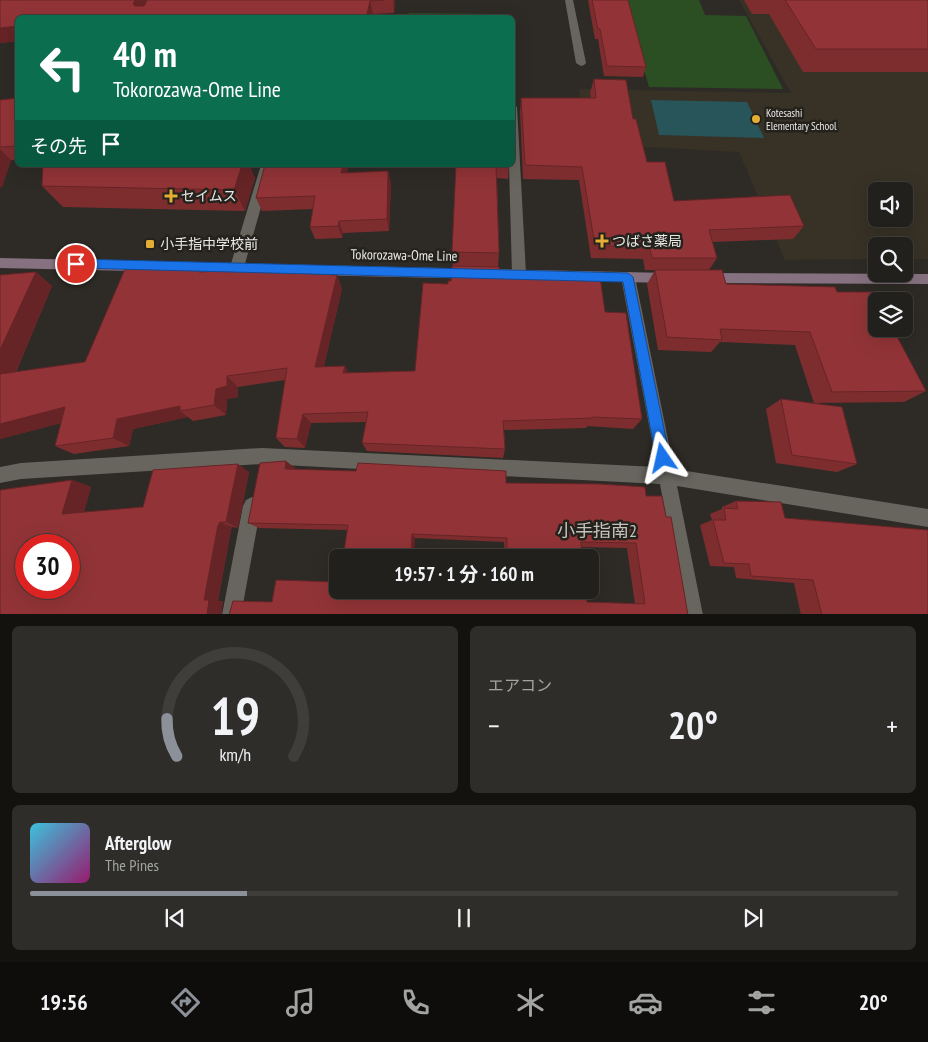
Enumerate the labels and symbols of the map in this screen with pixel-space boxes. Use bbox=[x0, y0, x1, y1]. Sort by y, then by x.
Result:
place label: Kotesashi Elementary School bbox=[766, 106, 837, 133]
marker: Kotesashi Elementary School bbox=[750, 113, 762, 125]
place label: セイムス bbox=[181, 187, 237, 205]
marker: セイムス bbox=[165, 190, 177, 202]
place label: つばさ薬局 bbox=[612, 232, 682, 250]
place label: 小手指中学校前 bbox=[160, 235, 258, 253]
marker: つばさ薬局 bbox=[596, 235, 608, 247]
marker: 小手指中学校前 bbox=[144, 238, 156, 250]
pin bbox=[55, 243, 97, 285]
street label: Tokorozawa-Ome Line bbox=[350, 245, 458, 265]
position arrow bbox=[636, 431, 688, 483]
district label: 小手指南2 bbox=[557, 519, 637, 542]
speed limit sign: 30 bbox=[15, 534, 80, 599]

